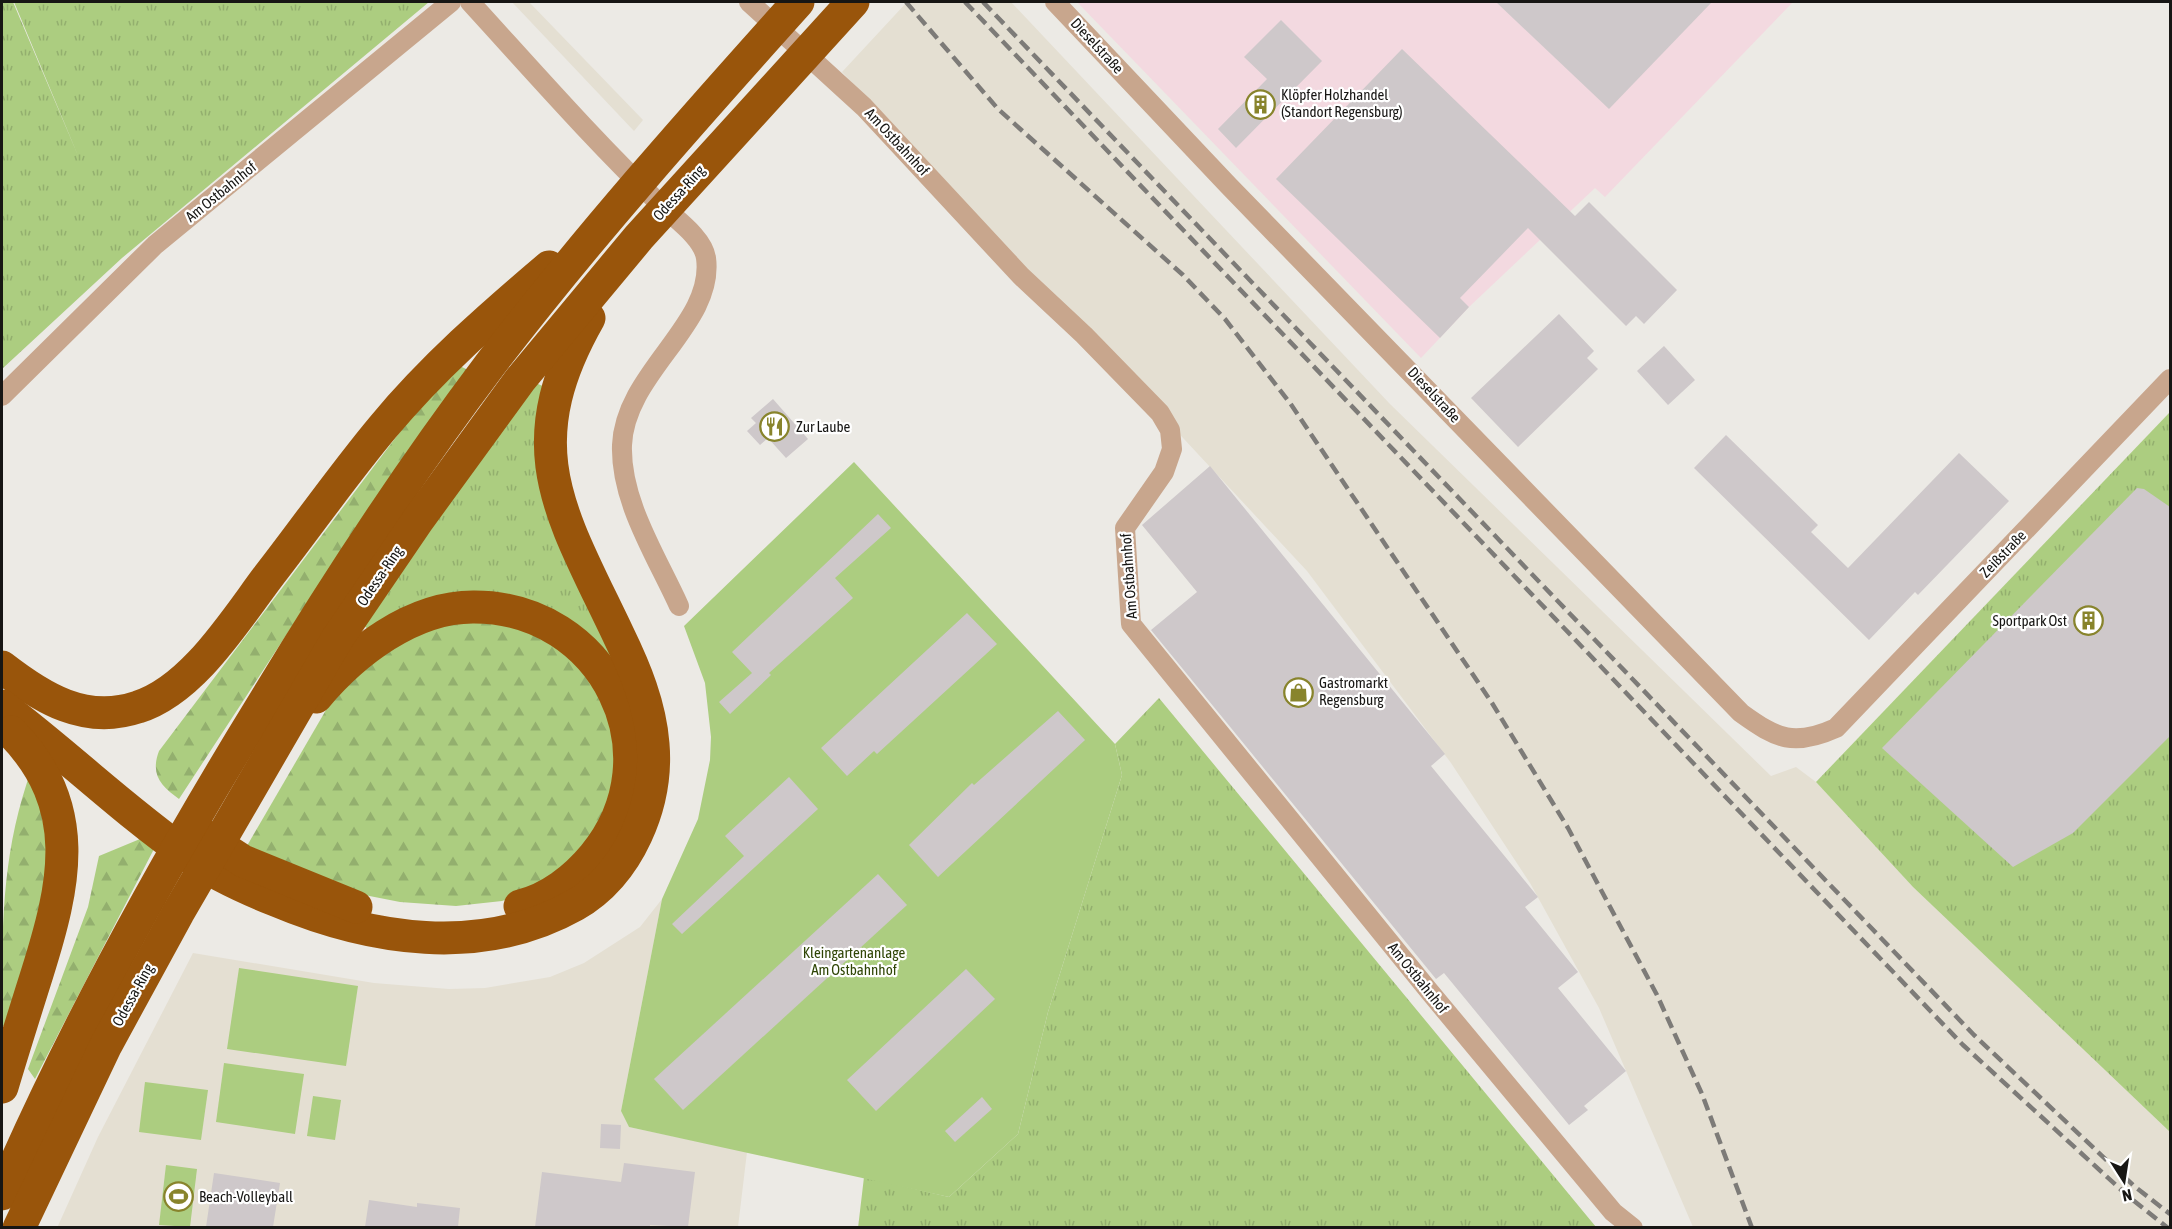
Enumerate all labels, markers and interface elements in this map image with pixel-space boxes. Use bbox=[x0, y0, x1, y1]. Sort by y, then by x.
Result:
street label: Dieselstraße bbox=[1068, 15, 1127, 77]
place label: Klöpfer Holzhandel (Standort Regensburg) bbox=[1281, 86, 1403, 120]
building icon: Klöpfer Holzhandel (Standort Regensburg) bbox=[1244, 88, 1276, 120]
street label: Am Ostbahnhof bbox=[862, 105, 933, 179]
street label: Am Ostbahnhof bbox=[182, 158, 259, 225]
street label: Odessa-Ring bbox=[649, 161, 708, 224]
street label: Dieselstraße bbox=[1405, 364, 1464, 426]
restaurant icon: Zur Laube bbox=[759, 411, 791, 443]
place label: Zur Laube bbox=[796, 418, 851, 435]
street label: Zeißstraße bbox=[1976, 527, 2029, 581]
street label: Am Ostbahnhof bbox=[1117, 533, 1140, 619]
street label: Odessa-Ring bbox=[353, 542, 406, 609]
building icon: Sportpark Ost bbox=[2072, 605, 2104, 637]
place label: Sportpark Ost bbox=[1992, 612, 2067, 629]
place label: Gastromarkt Regensburg bbox=[1319, 674, 1388, 708]
shop icon: Gastromarkt Regensburg bbox=[1282, 676, 1314, 708]
street label: Am Ostbahnhof bbox=[1385, 939, 1452, 1016]
park label: Kleingartenanlage Am Ostbahnhof bbox=[803, 944, 905, 978]
street label: Odessa-Ring bbox=[108, 960, 157, 1029]
north arrow bbox=[2094, 1151, 2154, 1211]
sports icon: Beach-Volleyball bbox=[162, 1181, 194, 1213]
text: N bbox=[2121, 1186, 2134, 1205]
place label: Beach-Volleyball bbox=[199, 1188, 293, 1205]

